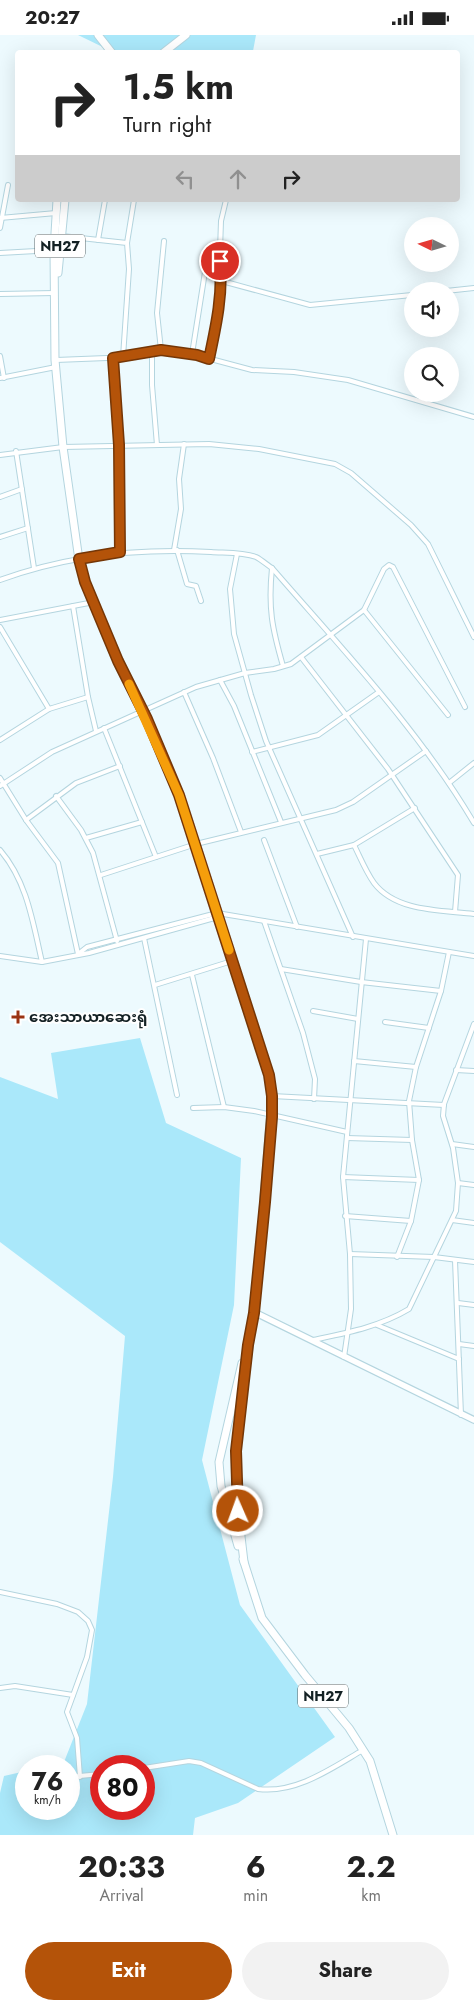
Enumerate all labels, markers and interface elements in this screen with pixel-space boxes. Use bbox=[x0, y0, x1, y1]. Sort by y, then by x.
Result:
text: 20:27 bbox=[25, 4, 80, 31]
text: 1.5 km bbox=[123, 62, 234, 112]
icon: right bbox=[40, 70, 105, 135]
text: Turn right bbox=[123, 108, 211, 140]
icon: left bbox=[171, 165, 199, 193]
icon: ahead bbox=[224, 165, 252, 193]
icon: right bbox=[277, 165, 305, 193]
north arrow bbox=[404, 217, 459, 273]
map controls bbox=[404, 217, 459, 402]
road number: NH27 bbox=[35, 235, 85, 257]
pin bbox=[199, 240, 241, 282]
icon: arrive bbox=[206, 247, 234, 275]
button: sound bbox=[404, 282, 459, 337]
button: search bbox=[404, 347, 459, 402]
place label: အေးသာယာဆေးရုံ bbox=[29, 1006, 147, 1029]
marker: အေးသာယာဆေးရုံ bbox=[11, 1010, 25, 1024]
position arrow bbox=[211, 1484, 263, 1536]
road number: NH27 bbox=[298, 1685, 348, 1707]
speed limit sign: 80 bbox=[90, 1755, 155, 1820]
text: 76 bbox=[32, 1763, 63, 1799]
text: km/h bbox=[34, 1791, 61, 1809]
text: 20:33 bbox=[78, 1845, 165, 1888]
text: 6 bbox=[246, 1845, 266, 1888]
text: 2.2 bbox=[347, 1845, 396, 1888]
text: Arrival bbox=[100, 1884, 144, 1907]
text: min bbox=[243, 1884, 268, 1907]
text: km bbox=[361, 1884, 381, 1907]
button: Exit bbox=[25, 1942, 232, 2000]
button: Share bbox=[242, 1942, 449, 2000]

